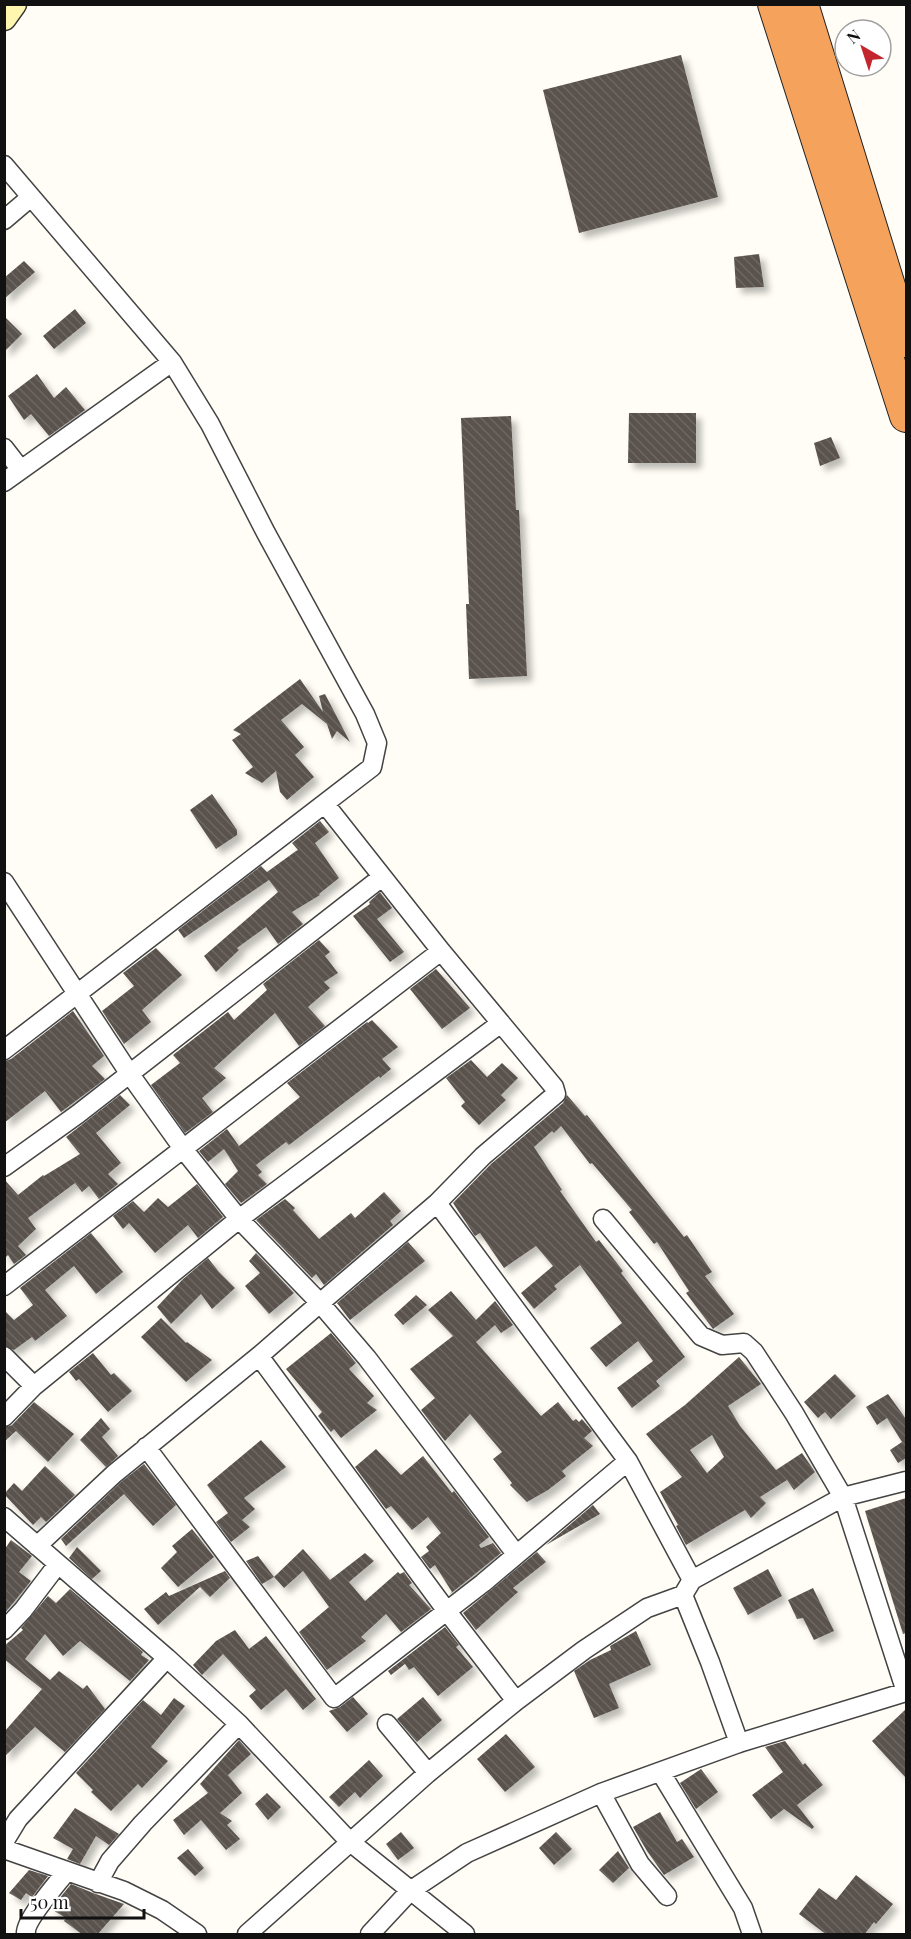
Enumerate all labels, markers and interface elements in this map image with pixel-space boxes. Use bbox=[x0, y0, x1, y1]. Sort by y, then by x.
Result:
north arrow bbox=[833, 18, 893, 78]
text: N bbox=[842, 24, 865, 48]
scale bar bbox=[21, 1882, 144, 1920]
text: 50 m bbox=[30, 1890, 69, 1914]

